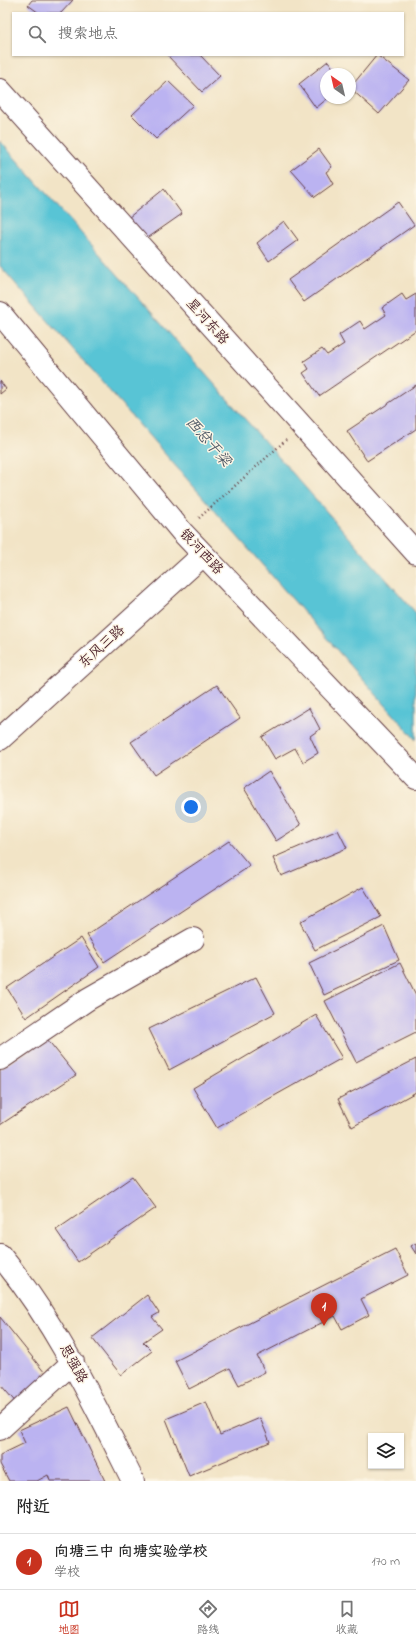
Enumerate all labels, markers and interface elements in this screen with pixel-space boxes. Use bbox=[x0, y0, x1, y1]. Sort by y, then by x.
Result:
search box bbox=[12, 12, 404, 56]
icon: search bbox=[26, 23, 48, 45]
text: 搜索地点 bbox=[58, 23, 118, 45]
north arrow bbox=[320, 68, 356, 104]
street label: 星河东路 bbox=[180, 294, 234, 350]
water label: 西总干梁 bbox=[180, 412, 237, 473]
street label: 银河西路 bbox=[174, 524, 228, 580]
street label: 东风三路 bbox=[74, 620, 130, 674]
your location bbox=[181, 797, 201, 817]
pin: 1 bbox=[311, 1293, 337, 1326]
street label: 思强路 bbox=[54, 1341, 92, 1387]
map controls bbox=[368, 1433, 404, 1469]
button: layers bbox=[368, 1433, 404, 1469]
text: 附近 bbox=[16, 1495, 50, 1520]
text: 向塘三中 向塘实验学校 bbox=[54, 1541, 208, 1563]
text: 1 bbox=[27, 1552, 31, 1571]
text: 170 m bbox=[372, 1552, 400, 1571]
text: 学校 bbox=[54, 1563, 80, 1582]
tab: 地图 bbox=[58, 1598, 80, 1638]
tab: 路线 bbox=[197, 1598, 219, 1638]
tab: 收藏 bbox=[336, 1598, 358, 1638]

